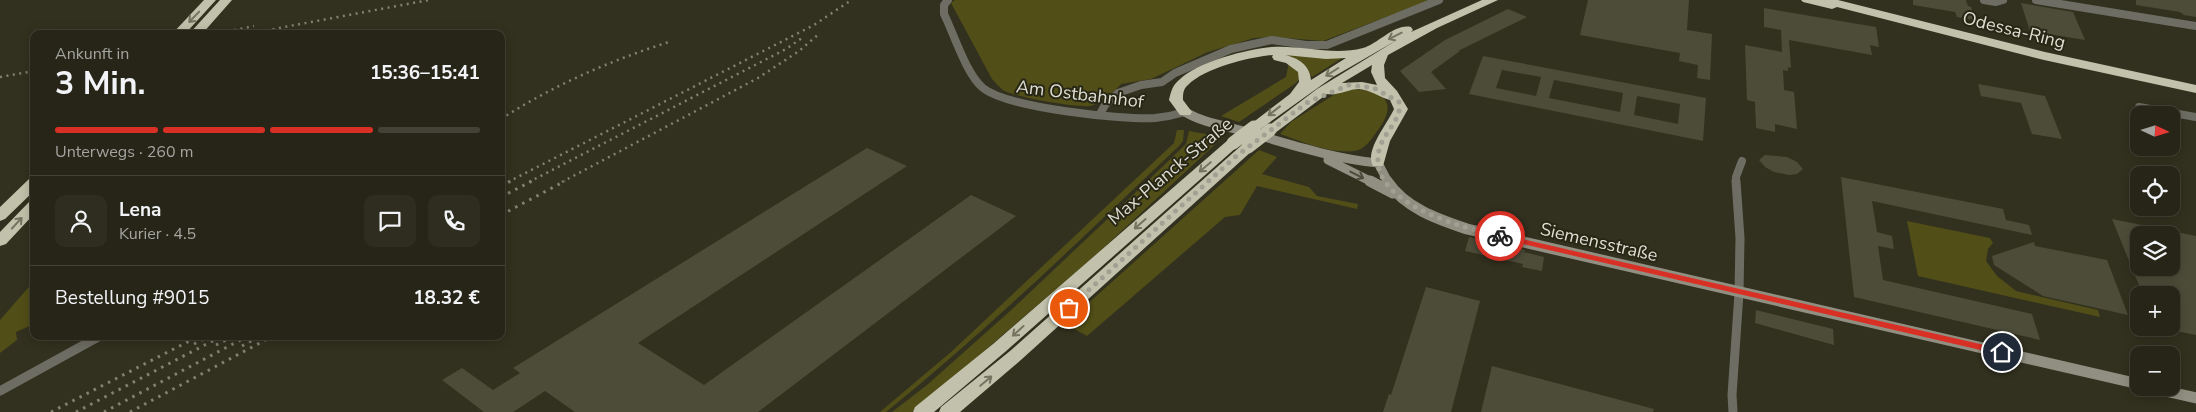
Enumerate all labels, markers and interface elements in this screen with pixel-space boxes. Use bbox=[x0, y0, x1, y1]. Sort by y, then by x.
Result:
street label: Odessa-Ring bbox=[1960, 6, 2068, 54]
one-way arrow bbox=[188, 11, 200, 23]
one-way arrow bbox=[1388, 32, 1403, 41]
text: Ankunft in bbox=[55, 43, 129, 65]
text: 15:36–15:41 bbox=[370, 60, 480, 86]
text: 3 Min. bbox=[55, 62, 145, 105]
one-way arrow bbox=[1325, 67, 1339, 77]
street label: Am Ostbahnhof bbox=[1015, 74, 1146, 114]
one-way arrow bbox=[1268, 106, 1281, 117]
north arrow bbox=[2130, 106, 2180, 156]
map controls bbox=[2130, 106, 2180, 396]
street label: Max-Planck-Straße bbox=[1103, 112, 1237, 230]
text: Unterwegs · 260 m bbox=[55, 141, 193, 163]
one-way arrow bbox=[1198, 162, 1211, 173]
button: locate bbox=[2130, 166, 2180, 216]
one-way arrow bbox=[1349, 171, 1364, 180]
button: person bbox=[55, 195, 107, 247]
button: chat bbox=[364, 195, 416, 247]
button: phone bbox=[428, 195, 480, 247]
text: Lena bbox=[119, 197, 161, 223]
courier bbox=[1475, 211, 1525, 261]
one-way arrow bbox=[11, 217, 23, 230]
street label: Siemensstraße bbox=[1538, 217, 1660, 267]
one-way arrow bbox=[1133, 218, 1146, 229]
icon: bike bbox=[1486, 222, 1514, 250]
text: Kurier · 4.5 bbox=[119, 223, 196, 245]
button: layers bbox=[2130, 226, 2180, 276]
text: Bestellung #9015 bbox=[55, 285, 209, 311]
text: 18.32 € bbox=[413, 285, 480, 311]
button: + bbox=[2130, 286, 2180, 336]
pin bbox=[1048, 287, 1090, 329]
icon: bag bbox=[1055, 294, 1083, 322]
one-way arrow bbox=[1011, 325, 1024, 337]
pin bbox=[1981, 331, 2023, 373]
icon: home bbox=[1988, 338, 2016, 366]
button: − bbox=[2130, 346, 2180, 396]
one-way arrow bbox=[979, 375, 992, 386]

